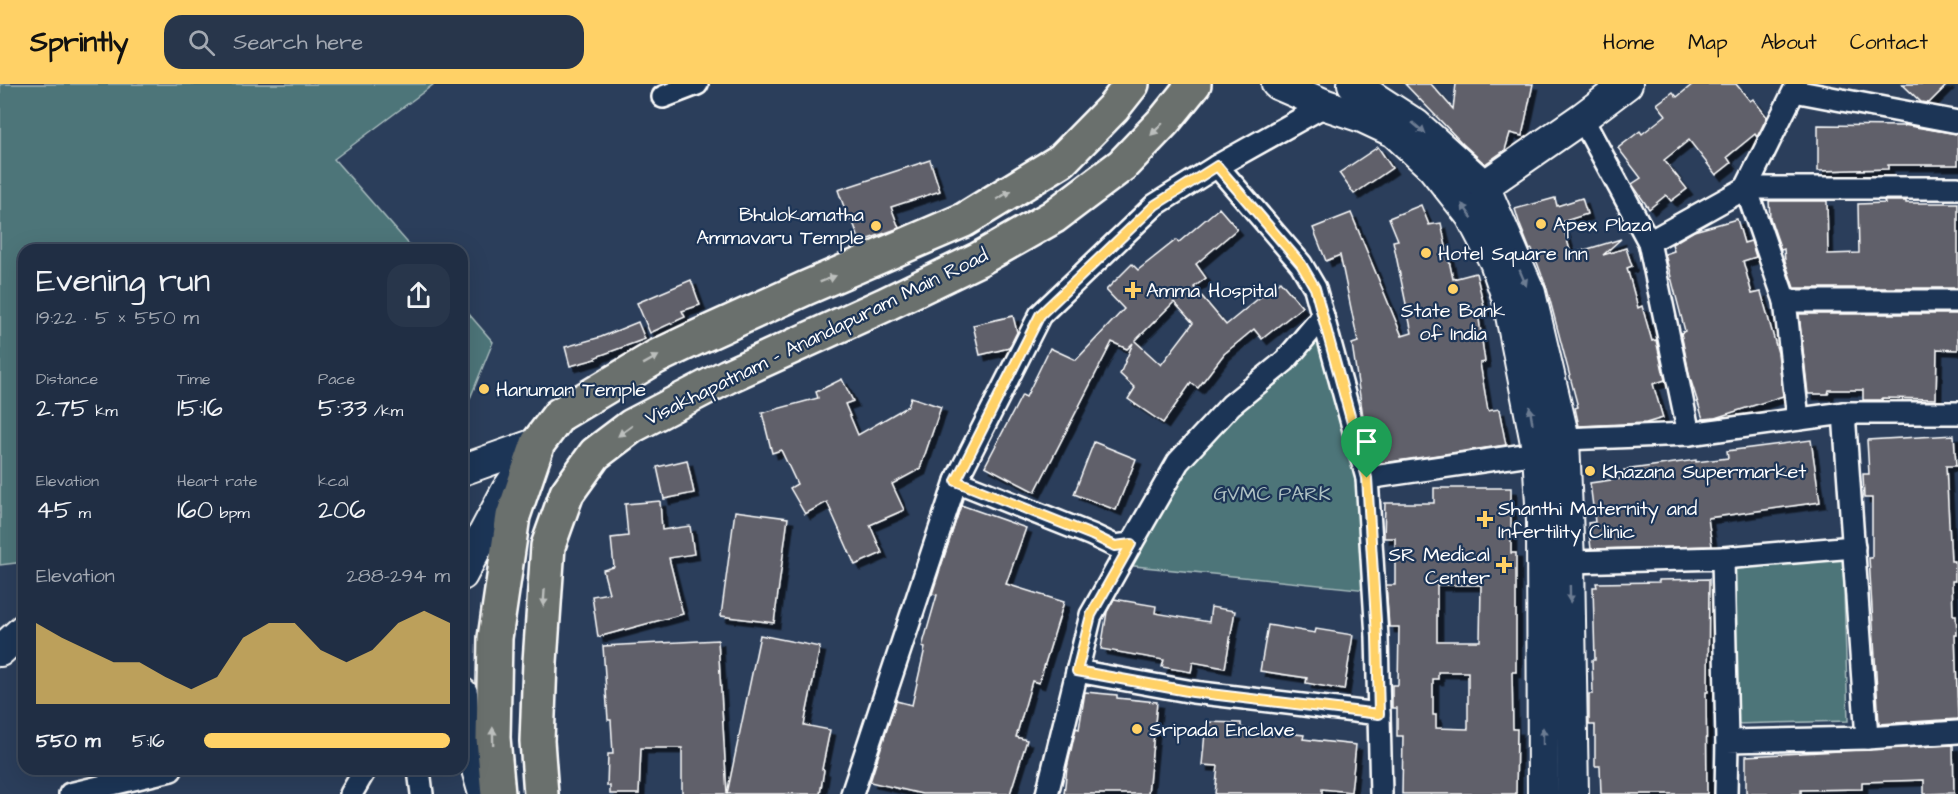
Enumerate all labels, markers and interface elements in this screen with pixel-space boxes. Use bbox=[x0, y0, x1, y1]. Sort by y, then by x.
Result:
search box bbox=[164, 15, 584, 69]
text: Sprintly bbox=[30, 23, 128, 62]
icon: search bbox=[185, 26, 218, 59]
text: Search here bbox=[233, 27, 363, 58]
text: Home bbox=[1603, 28, 1655, 57]
text: Map bbox=[1688, 28, 1728, 57]
text: About bbox=[1761, 28, 1817, 57]
text: Contact bbox=[1850, 28, 1928, 57]
one-way arrow bbox=[1151, 121, 1164, 136]
one-way arrow bbox=[1411, 121, 1427, 134]
one-way arrow bbox=[996, 190, 1012, 201]
place label: Bhulokamatha Ammavaru Temple bbox=[696, 201, 864, 252]
one-way arrow bbox=[1461, 204, 1473, 220]
place label: Apex Plaza bbox=[1553, 211, 1651, 239]
marker: Apex Plaza bbox=[1534, 217, 1548, 231]
marker: Bhulokamatha Ammavaru Temple bbox=[869, 219, 883, 233]
place label: Hotel Square Inn bbox=[1438, 240, 1588, 268]
street label: Visakhapatnam - Anandapuram Main Road bbox=[640, 241, 993, 432]
marker: Hotel Square Inn bbox=[1419, 246, 1433, 260]
text: Evening run bbox=[36, 258, 210, 304]
button: share bbox=[387, 264, 450, 327]
one-way arrow bbox=[1519, 269, 1528, 287]
one-way arrow bbox=[820, 274, 838, 284]
place label: Amma Hospital bbox=[1146, 277, 1277, 305]
marker: Amma Hospital bbox=[1124, 281, 1142, 299]
marker: State Bank of India bbox=[1446, 282, 1460, 296]
place label: State Bank of India bbox=[1401, 297, 1505, 348]
text: 19:22 · 5 × 550 m bbox=[36, 304, 199, 332]
one-way arrow bbox=[643, 355, 660, 365]
text: Distance bbox=[36, 368, 98, 390]
text: Time bbox=[177, 368, 211, 390]
text: Pace bbox=[318, 368, 355, 390]
place label: Hanuman Temple bbox=[496, 376, 646, 404]
marker: Hanuman Temple bbox=[477, 382, 491, 396]
text: 2.75 bbox=[36, 390, 89, 426]
text: 15:16 bbox=[177, 390, 223, 426]
text: 5:33 bbox=[318, 390, 367, 426]
text: km bbox=[89, 400, 118, 422]
text: /km bbox=[367, 400, 403, 422]
one-way arrow bbox=[1527, 406, 1536, 425]
pin bbox=[1341, 416, 1392, 478]
one-way arrow bbox=[618, 425, 634, 437]
icon: arrive bbox=[1350, 425, 1383, 458]
place label: Khazana Supermarket bbox=[1602, 458, 1806, 486]
marker: Khazana Supermarket bbox=[1583, 464, 1597, 478]
text: Elevation bbox=[36, 470, 99, 492]
text: Heart rate bbox=[177, 470, 257, 492]
text: kcal bbox=[318, 470, 349, 492]
park label: GVMC PARK bbox=[1213, 480, 1331, 508]
text: 45 bbox=[36, 492, 72, 528]
text: 160 bbox=[177, 492, 213, 528]
text: 206 bbox=[318, 492, 366, 528]
place label: Shanthi Maternity and Infertility Clinic bbox=[1498, 495, 1697, 547]
text: m bbox=[72, 502, 91, 524]
text: bpm bbox=[213, 502, 250, 524]
marker: Shanthi Maternity and Infertility Clinic bbox=[1476, 510, 1494, 528]
place label: SR Medical Center bbox=[1388, 541, 1490, 592]
marker: SR Medical Center bbox=[1495, 556, 1513, 574]
text: Elevation bbox=[36, 562, 115, 590]
text: 288–294 m bbox=[346, 562, 450, 590]
one-way arrow bbox=[1565, 584, 1575, 603]
one-way arrow bbox=[539, 589, 549, 608]
place label: Sripada Enclave bbox=[1149, 716, 1295, 744]
marker: Sripada Enclave bbox=[1130, 722, 1144, 736]
one-way arrow bbox=[488, 726, 498, 745]
one-way arrow bbox=[1538, 726, 1548, 745]
text: 550 m bbox=[36, 727, 101, 755]
text: 5:16 bbox=[132, 727, 165, 755]

